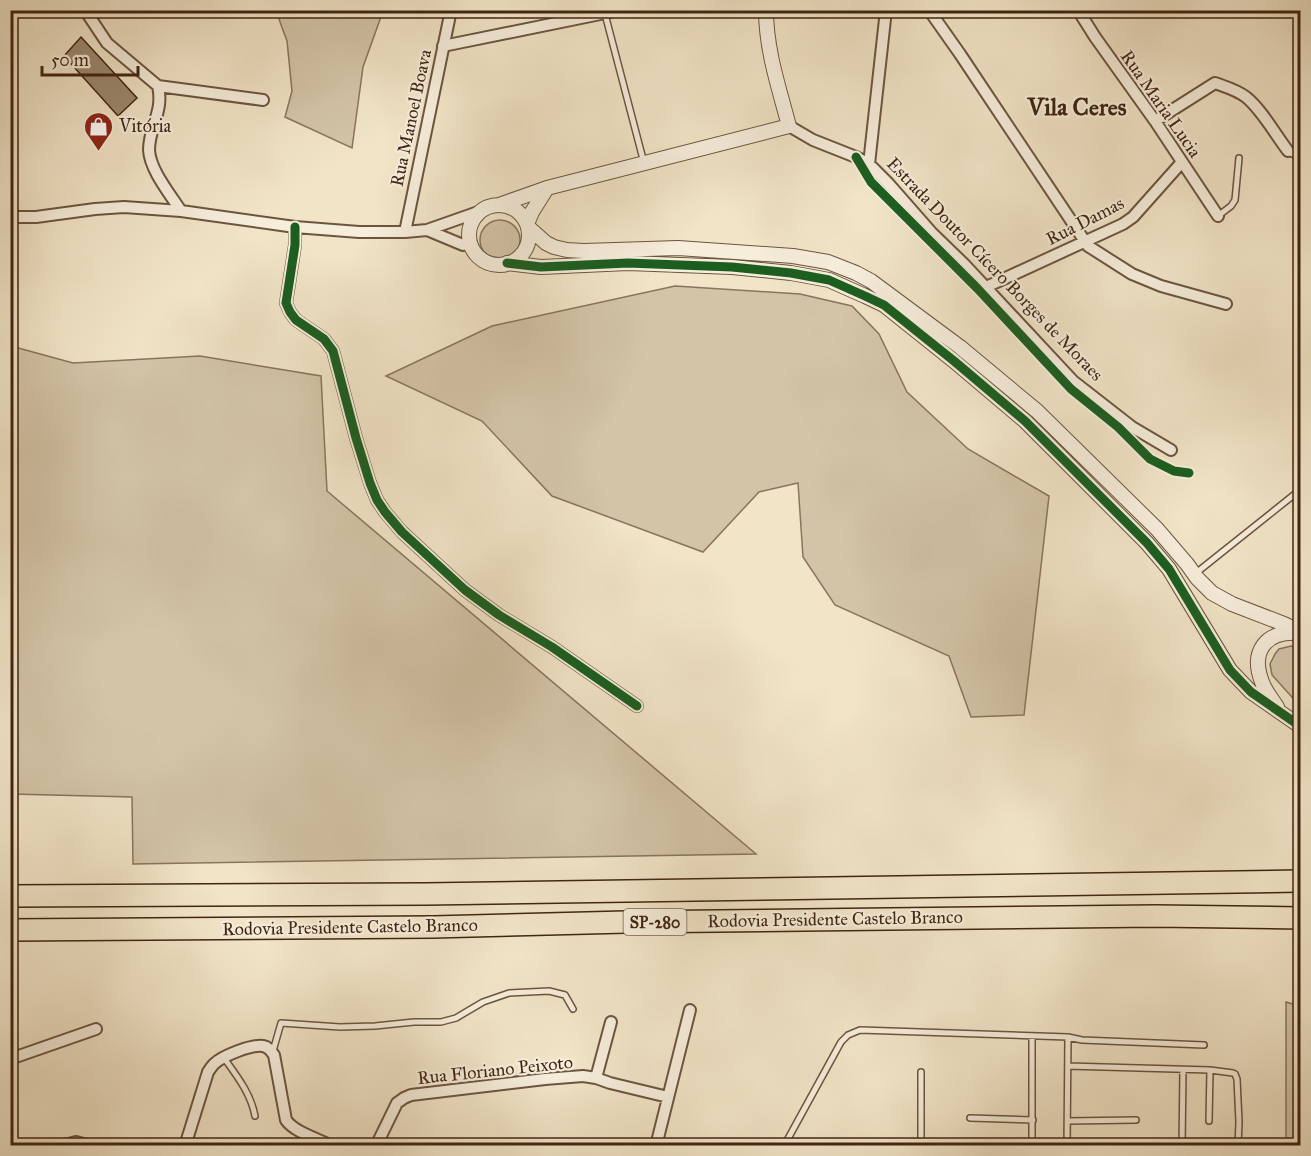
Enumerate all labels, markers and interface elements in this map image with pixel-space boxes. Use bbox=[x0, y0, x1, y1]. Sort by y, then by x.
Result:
scale bar bbox=[42, 39, 138, 77]
street label: Rua Maria Lucia bbox=[1116, 46, 1206, 162]
street label: Rua Manoel Boava bbox=[386, 47, 436, 189]
text: 50 m bbox=[51, 49, 89, 71]
district label: Vila Ceres bbox=[1026, 92, 1127, 122]
shop icon: Vitória bbox=[82, 110, 114, 152]
place label: Vitória bbox=[118, 115, 172, 137]
street label: Estrada Doutor Cícero Borges de Moraes bbox=[881, 153, 1108, 386]
street label: Rua Damas bbox=[1042, 192, 1128, 250]
street label: Rodovia Presidente Castelo Branco bbox=[707, 906, 963, 932]
road number: SP-280 bbox=[624, 909, 686, 935]
street label: Rodovia Presidente Castelo Branco bbox=[222, 914, 478, 940]
street label: Rua Floriano Peixoto bbox=[416, 1051, 574, 1089]

